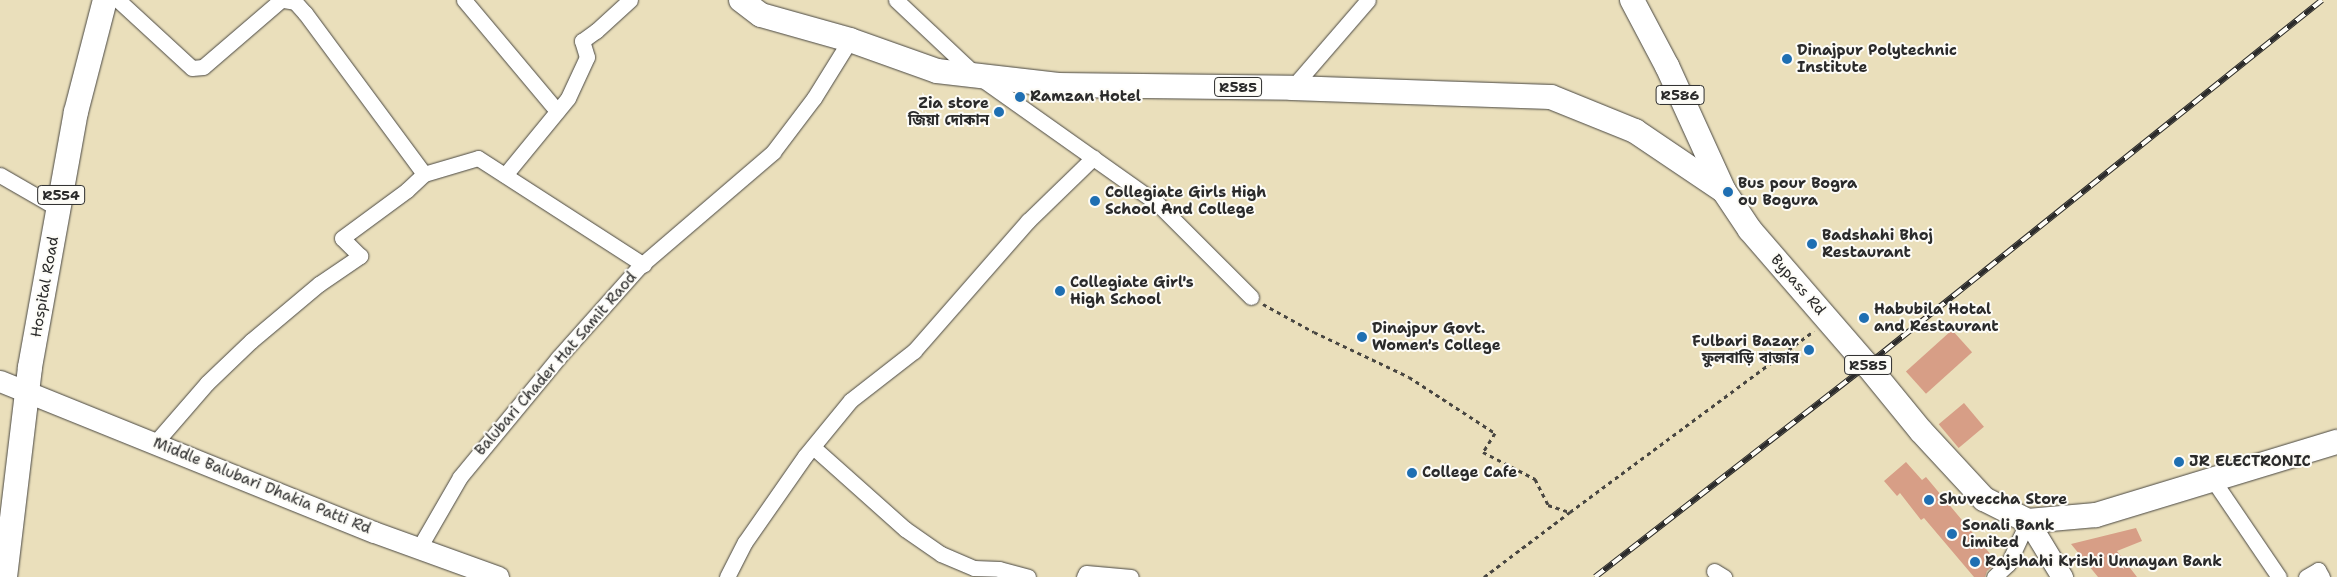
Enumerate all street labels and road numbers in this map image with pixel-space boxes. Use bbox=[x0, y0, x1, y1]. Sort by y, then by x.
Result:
road number: R585 bbox=[1213, 75, 1263, 98]
road number: R586 bbox=[1655, 84, 1705, 106]
road number: R554 bbox=[36, 184, 86, 206]
street label: Hospital Road bbox=[27, 235, 63, 339]
street label: Bypass Rd bbox=[1767, 251, 1829, 319]
street label: Balubari Chader Hat Samit Raod bbox=[471, 269, 641, 459]
road number: R585 bbox=[1843, 354, 1893, 376]
street label: Middle Balubari Dhakia Patti Rd bbox=[150, 434, 374, 538]

